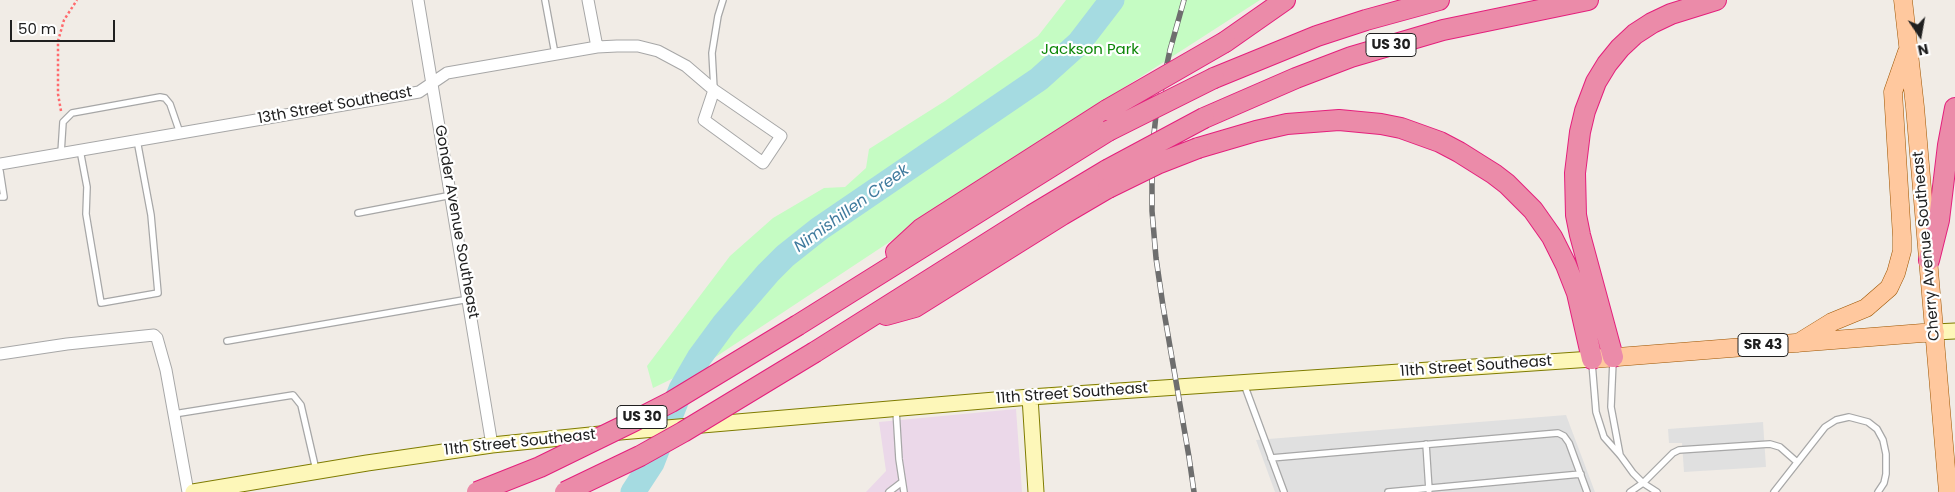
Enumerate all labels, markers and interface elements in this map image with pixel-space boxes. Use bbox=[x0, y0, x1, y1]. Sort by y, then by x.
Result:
scale bar bbox=[12, 10, 118, 42]
north arrow bbox=[1895, 10, 1945, 60]
text: 50 m bbox=[18, 18, 56, 39]
road number: US 30 bbox=[1366, 34, 1416, 56]
text: N bbox=[1916, 39, 1930, 61]
park label: Jackson Park bbox=[1041, 41, 1139, 59]
street label: 13th Street Southeast bbox=[256, 84, 414, 128]
street label: Gonder Avenue Southeast bbox=[430, 124, 482, 320]
street label: Cherry Avenue Southeast bbox=[1910, 150, 1944, 342]
water label: Nimishillen Creek bbox=[791, 161, 913, 257]
road number: SR 43 bbox=[1738, 334, 1788, 356]
street label: 11th Street Southeast bbox=[1399, 353, 1553, 381]
street label: 11th Street Southeast bbox=[995, 380, 1149, 408]
road number: US 30 bbox=[617, 406, 667, 428]
street label: 11th Street Southeast bbox=[443, 426, 597, 460]

